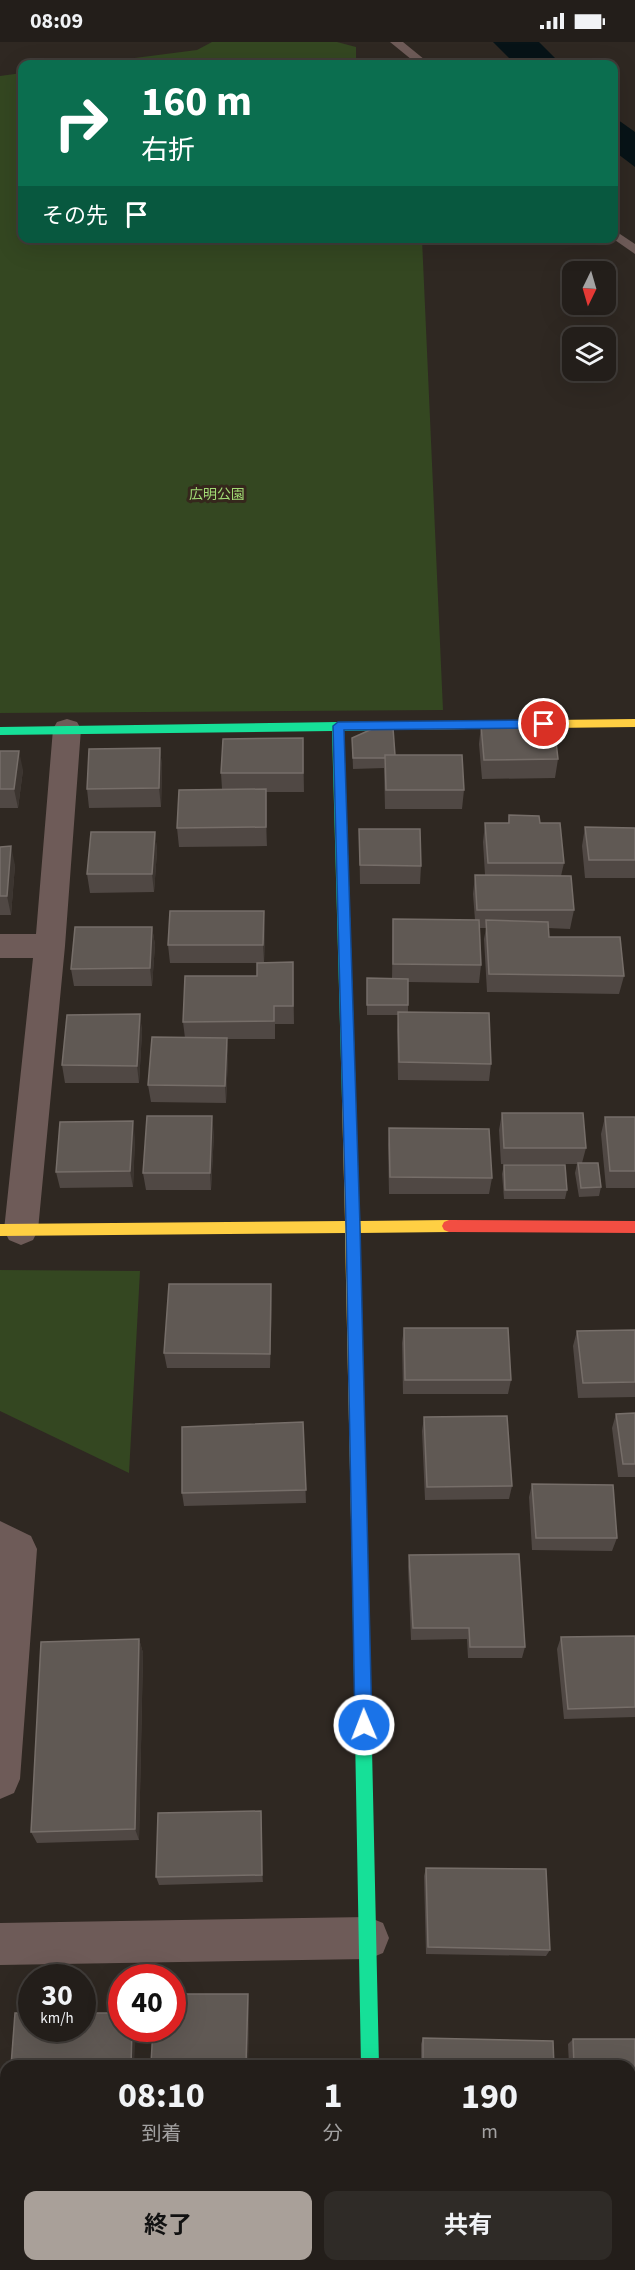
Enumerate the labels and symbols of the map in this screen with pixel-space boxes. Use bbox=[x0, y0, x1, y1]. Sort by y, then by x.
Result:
north arrow bbox=[562, 261, 616, 315]
park label: 広明公園 bbox=[189, 485, 245, 505]
pin bbox=[518, 698, 569, 749]
position arrow bbox=[332, 1693, 396, 1757]
speed limit sign: 40 bbox=[108, 1964, 186, 2042]

